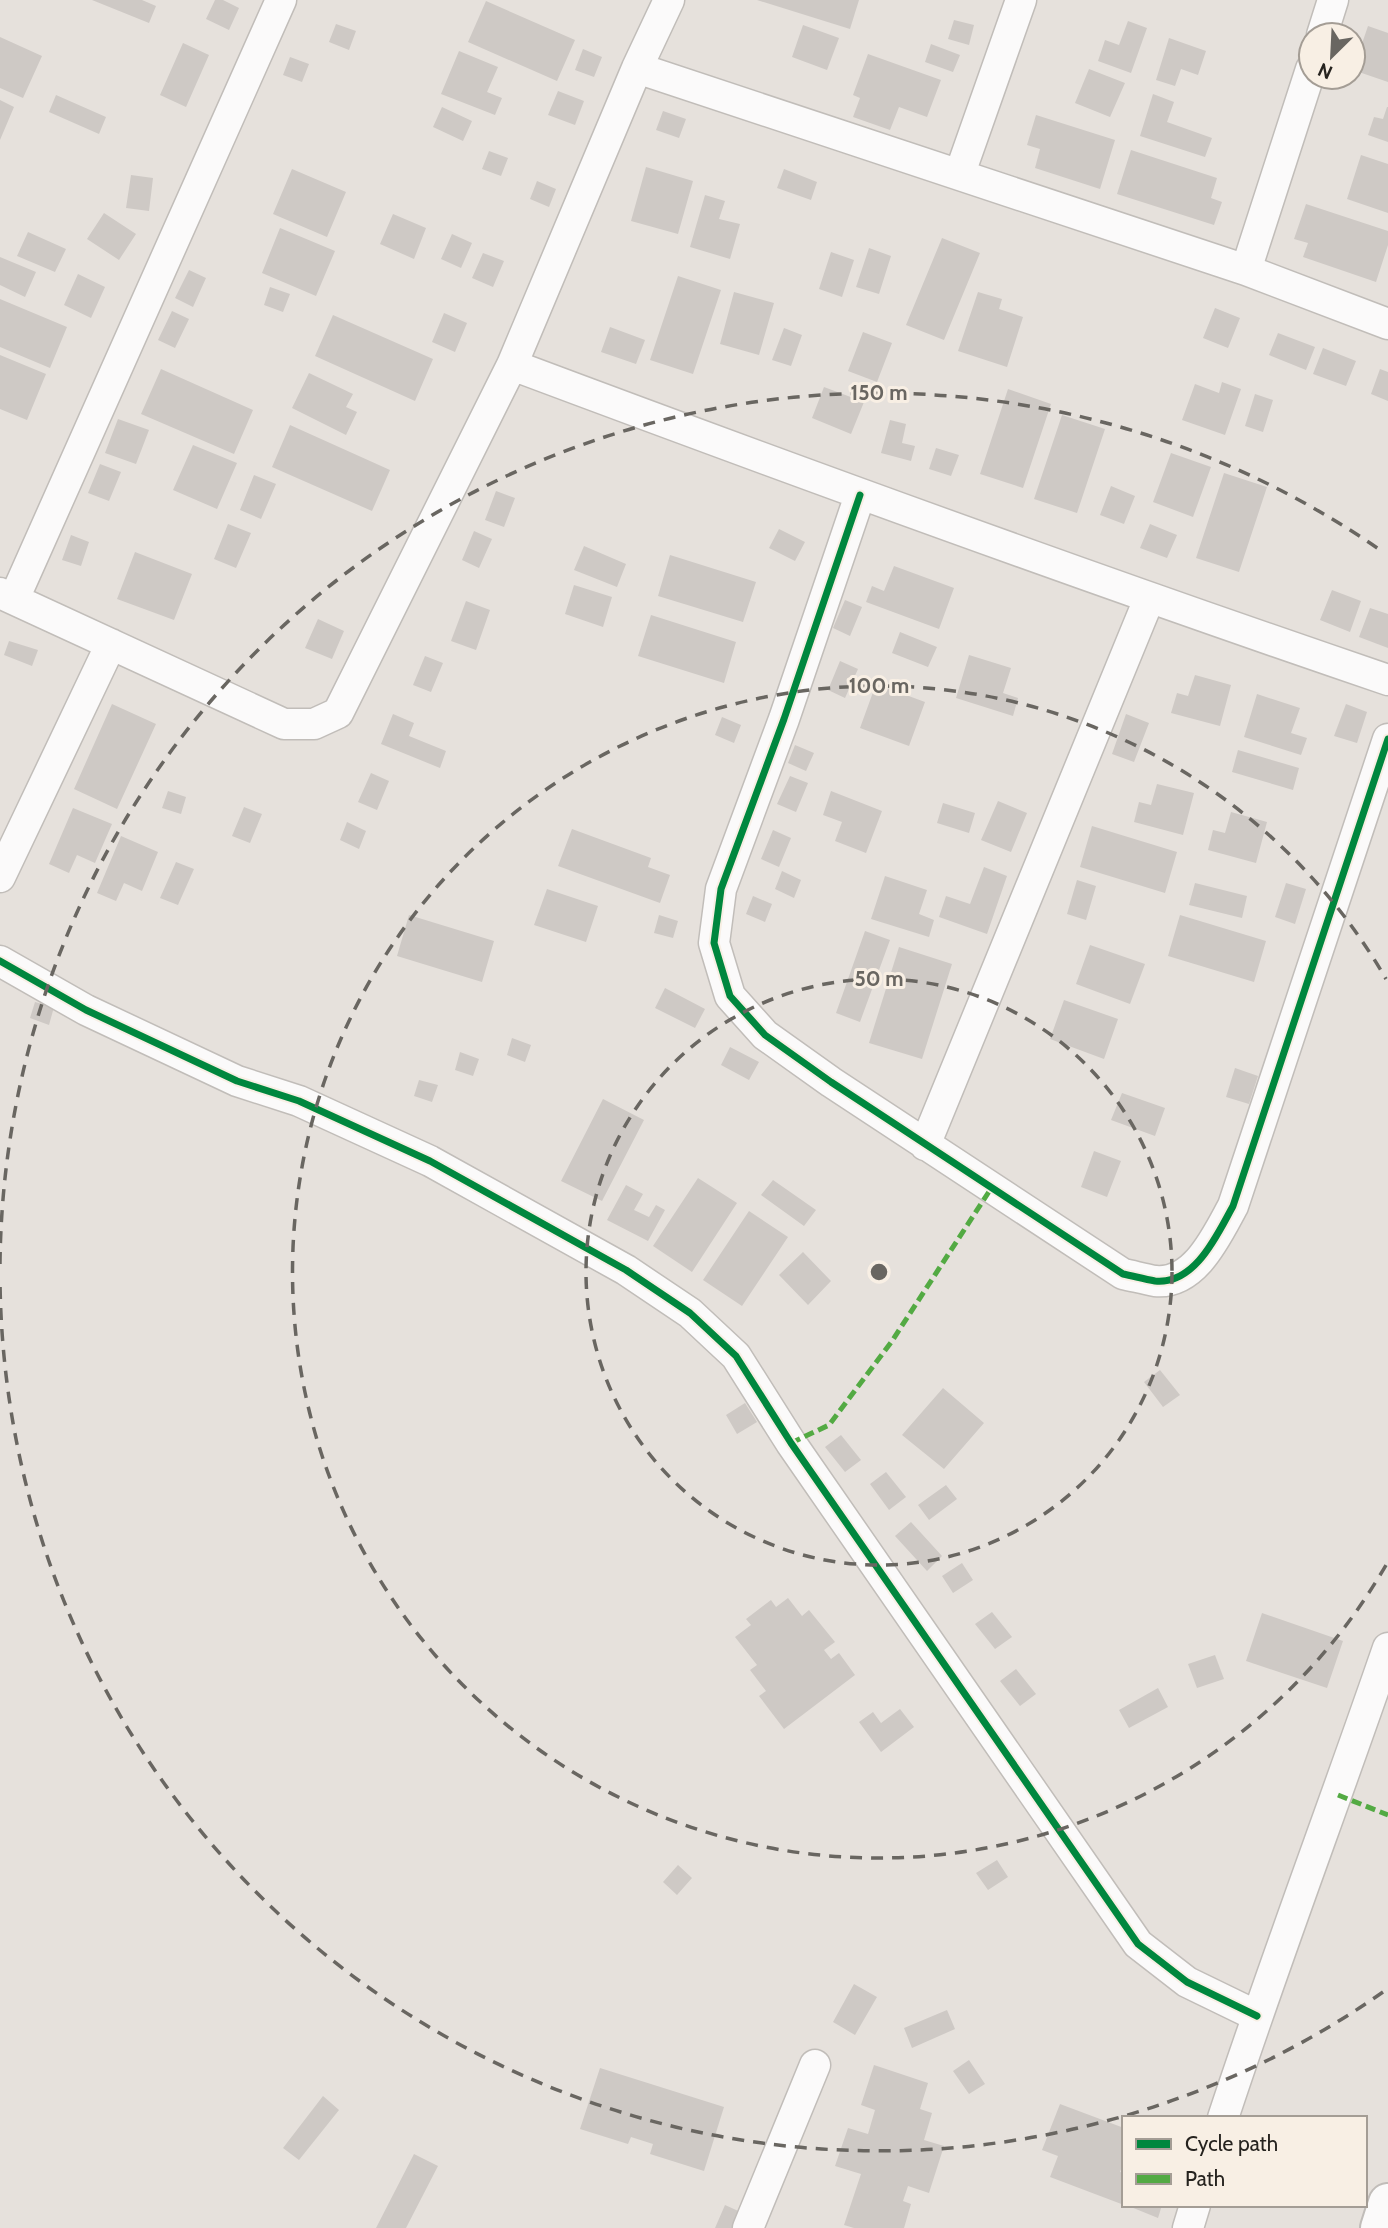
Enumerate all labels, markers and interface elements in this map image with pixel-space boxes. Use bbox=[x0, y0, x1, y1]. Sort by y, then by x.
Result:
north arrow bbox=[1297, 21, 1367, 91]
text: N bbox=[1314, 58, 1336, 84]
text: 150 m bbox=[851, 380, 907, 405]
text: 100 m bbox=[849, 673, 909, 698]
text: 50 m bbox=[854, 966, 904, 991]
centre of rings bbox=[867, 1260, 891, 1284]
legend bbox=[1122, 2116, 1367, 2207]
text: Cycle path bbox=[1185, 2131, 1278, 2156]
text: Path bbox=[1185, 2166, 1225, 2191]

